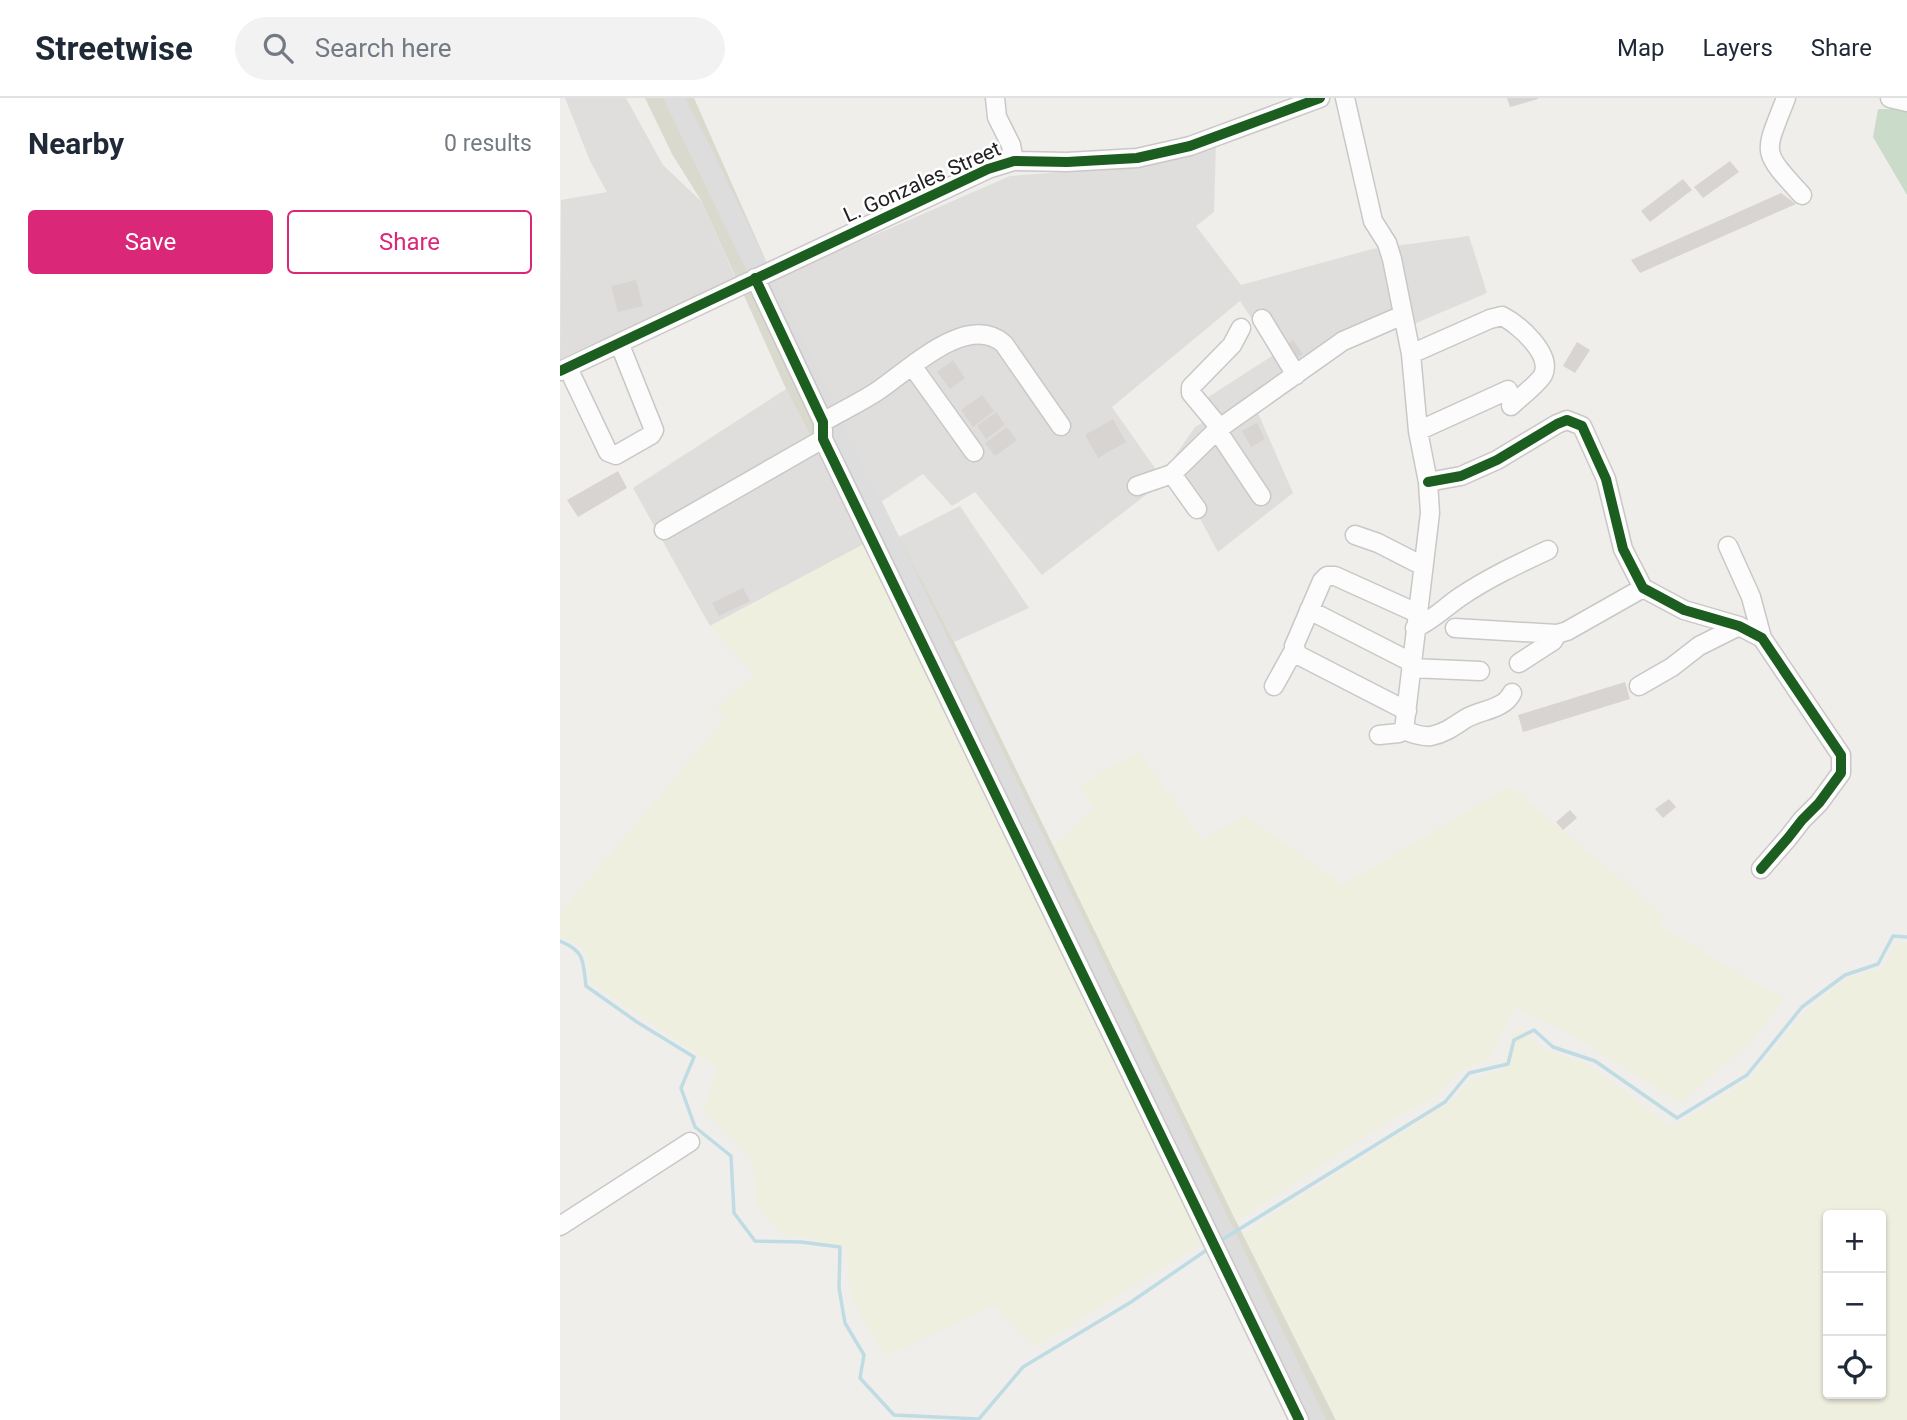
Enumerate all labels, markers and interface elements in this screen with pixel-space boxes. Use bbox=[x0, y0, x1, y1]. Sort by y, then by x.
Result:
search box bbox=[235, 17, 725, 80]
text: Streetwise bbox=[35, 29, 193, 68]
icon: search bbox=[259, 29, 297, 67]
text: Search here bbox=[315, 33, 452, 63]
text: Map bbox=[1617, 34, 1665, 62]
text: Layers bbox=[1703, 34, 1773, 62]
text: Share bbox=[1811, 34, 1872, 62]
text: Nearby bbox=[28, 126, 124, 161]
text: 0 results bbox=[444, 130, 532, 157]
street label: L. Gonzales Street bbox=[840, 137, 1004, 227]
button: Save bbox=[28, 210, 273, 274]
button: Share bbox=[287, 210, 532, 274]
map controls bbox=[1823, 1210, 1886, 1399]
button: + bbox=[1823, 1210, 1886, 1273]
button: − bbox=[1823, 1273, 1886, 1336]
button: locate bbox=[1823, 1336, 1886, 1399]

